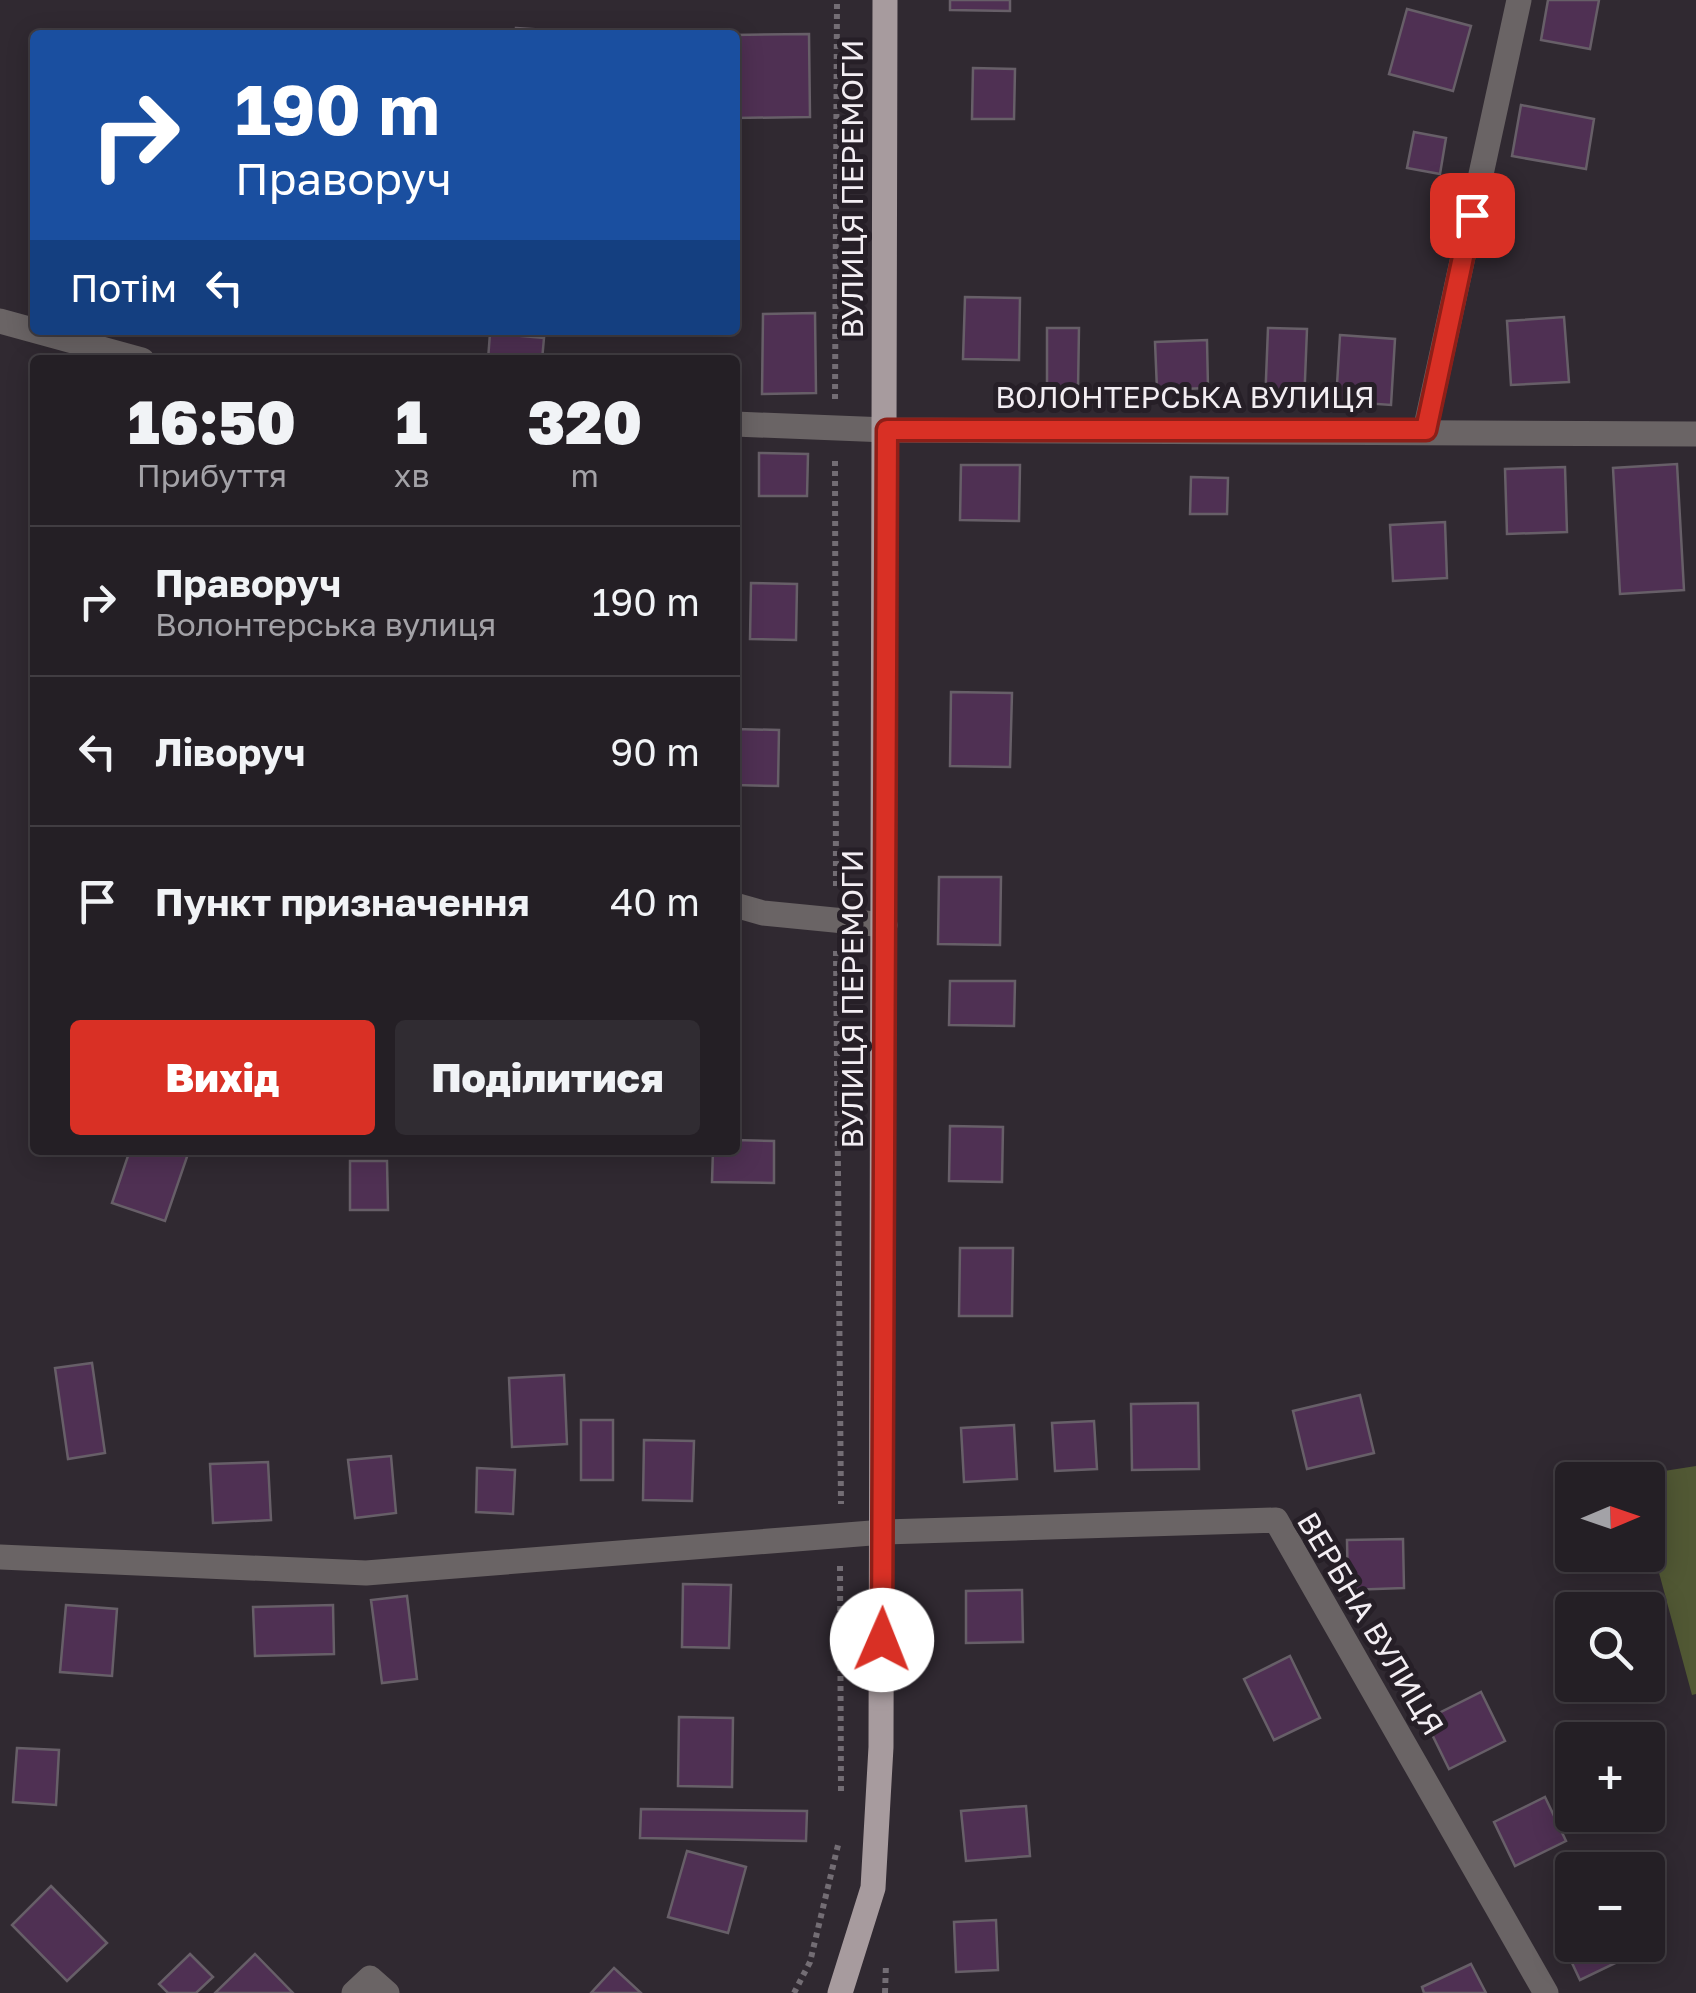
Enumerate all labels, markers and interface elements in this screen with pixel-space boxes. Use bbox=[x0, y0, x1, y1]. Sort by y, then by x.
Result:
street label: ВУЛИЦЯ ПЕРЕМОГИ bbox=[834, 39, 870, 339]
text: 190 m bbox=[235, 66, 440, 150]
icon: right bbox=[70, 70, 200, 200]
text: Праворуч bbox=[235, 151, 452, 205]
pin bbox=[1430, 173, 1515, 258]
icon: arrive bbox=[1445, 188, 1500, 243]
icon: left bbox=[197, 260, 252, 315]
text: Потім bbox=[70, 265, 177, 310]
street label: ВОЛОНТЕРСЬКА ВУЛИЦЯ bbox=[995, 379, 1375, 415]
text: 16:50 bbox=[128, 385, 296, 457]
text: 1 bbox=[396, 385, 427, 457]
text: 320 bbox=[527, 385, 642, 457]
text: Прибуття bbox=[137, 456, 287, 494]
text: хв bbox=[394, 456, 429, 494]
text: m bbox=[571, 456, 599, 494]
text: Праворуч bbox=[155, 560, 341, 605]
icon: right bbox=[70, 574, 125, 629]
text: 190 m bbox=[592, 579, 700, 624]
text: Волонтерська вулиця bbox=[155, 605, 496, 643]
icon: left bbox=[70, 724, 125, 779]
text: Ліворуч bbox=[155, 729, 306, 774]
text: 90 m bbox=[610, 729, 700, 774]
street label: ВУЛИЦЯ ПЕРЕМОГИ bbox=[834, 849, 870, 1149]
icon: arrive bbox=[70, 874, 125, 929]
text: Пункт призначення bbox=[155, 879, 529, 924]
text: 40 m bbox=[610, 879, 700, 924]
button: Вихід bbox=[70, 1020, 375, 1135]
button: Поділитися bbox=[395, 1020, 700, 1135]
north arrow bbox=[1555, 1462, 1665, 1572]
map controls bbox=[1555, 1462, 1665, 1962]
street label: ВЕРБНА ВУЛИЦЯ bbox=[1290, 1506, 1452, 1741]
position arrow bbox=[830, 1588, 934, 1692]
button: search bbox=[1555, 1592, 1665, 1702]
button: + bbox=[1555, 1722, 1665, 1832]
button: − bbox=[1555, 1852, 1665, 1962]

